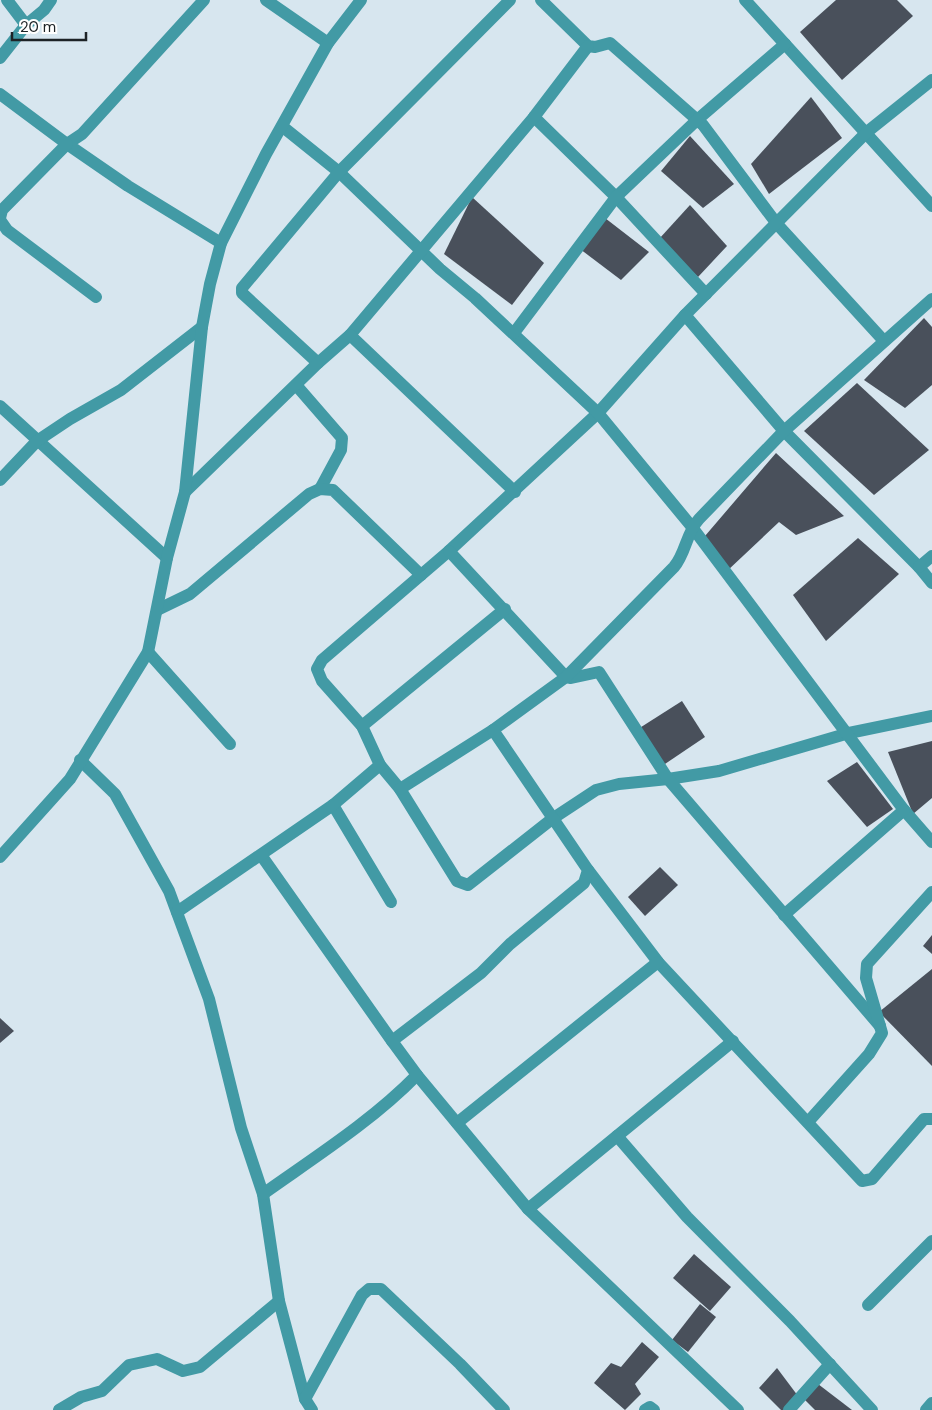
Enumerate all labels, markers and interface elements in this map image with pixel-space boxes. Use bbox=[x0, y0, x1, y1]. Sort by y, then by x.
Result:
scale bar bbox=[12, 10, 86, 42]
text: 20 m bbox=[20, 17, 56, 37]

